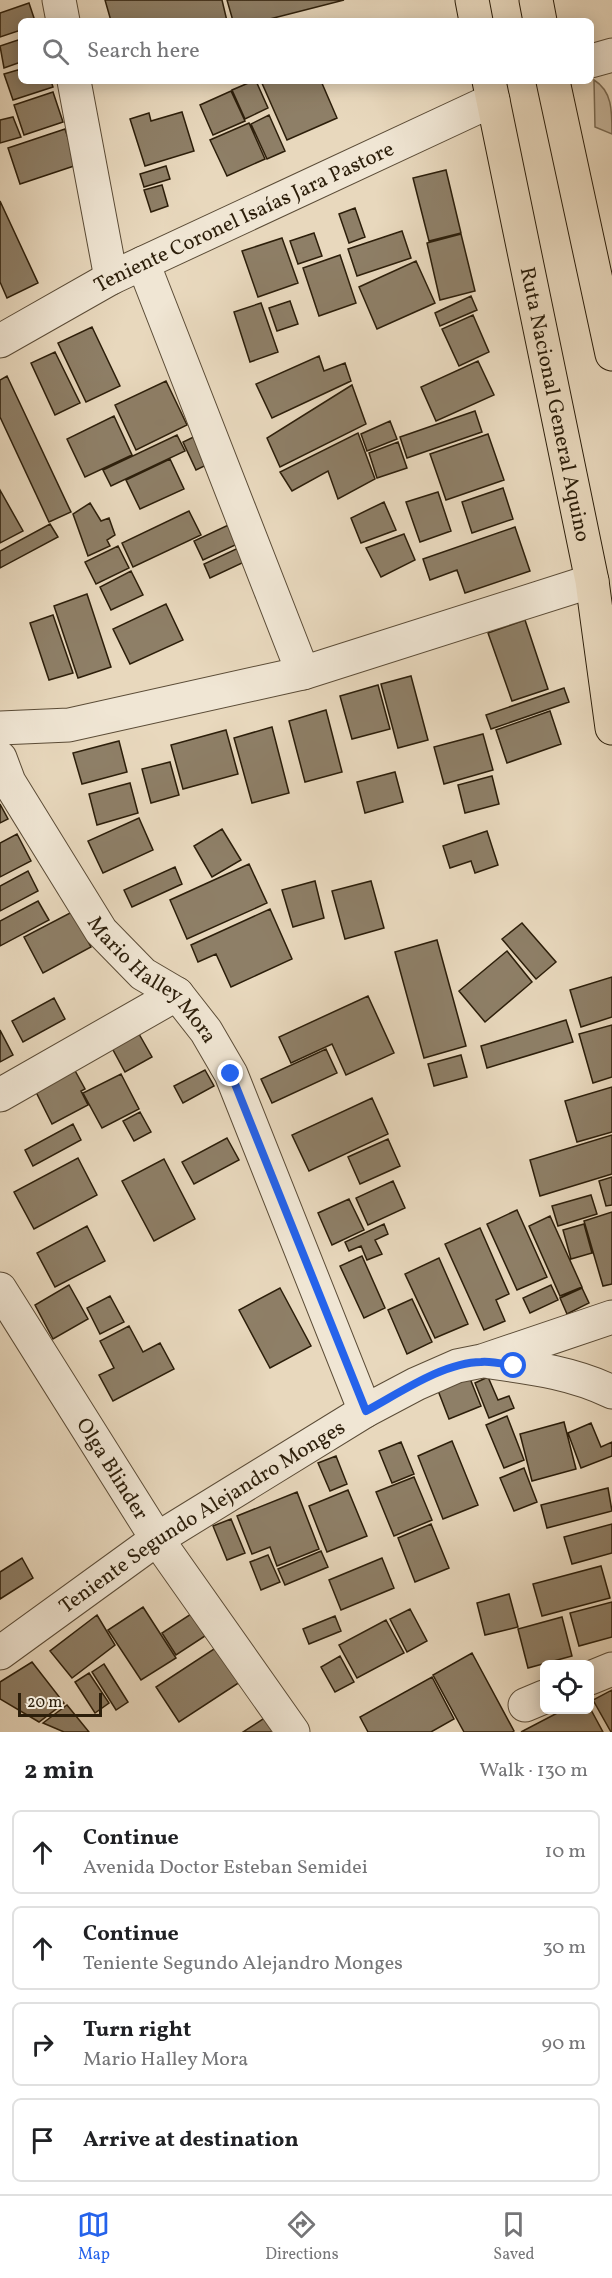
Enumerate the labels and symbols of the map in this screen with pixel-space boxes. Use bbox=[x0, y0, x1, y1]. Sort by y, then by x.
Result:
street label: Teniente Coronel Isaías Jara Pastore bbox=[89, 135, 399, 301]
street label: Ruta Nacional General Aquino bbox=[512, 264, 597, 545]
street label: Mario Halley Mora bbox=[79, 911, 223, 1049]
route end bbox=[217, 1060, 243, 1086]
route start bbox=[500, 1352, 526, 1378]
street label: Olga Blinder bbox=[68, 1413, 155, 1526]
street label: Teniente Segundo Alejandro Monges bbox=[54, 1414, 351, 1621]
scale bar bbox=[18, 1690, 102, 1718]

